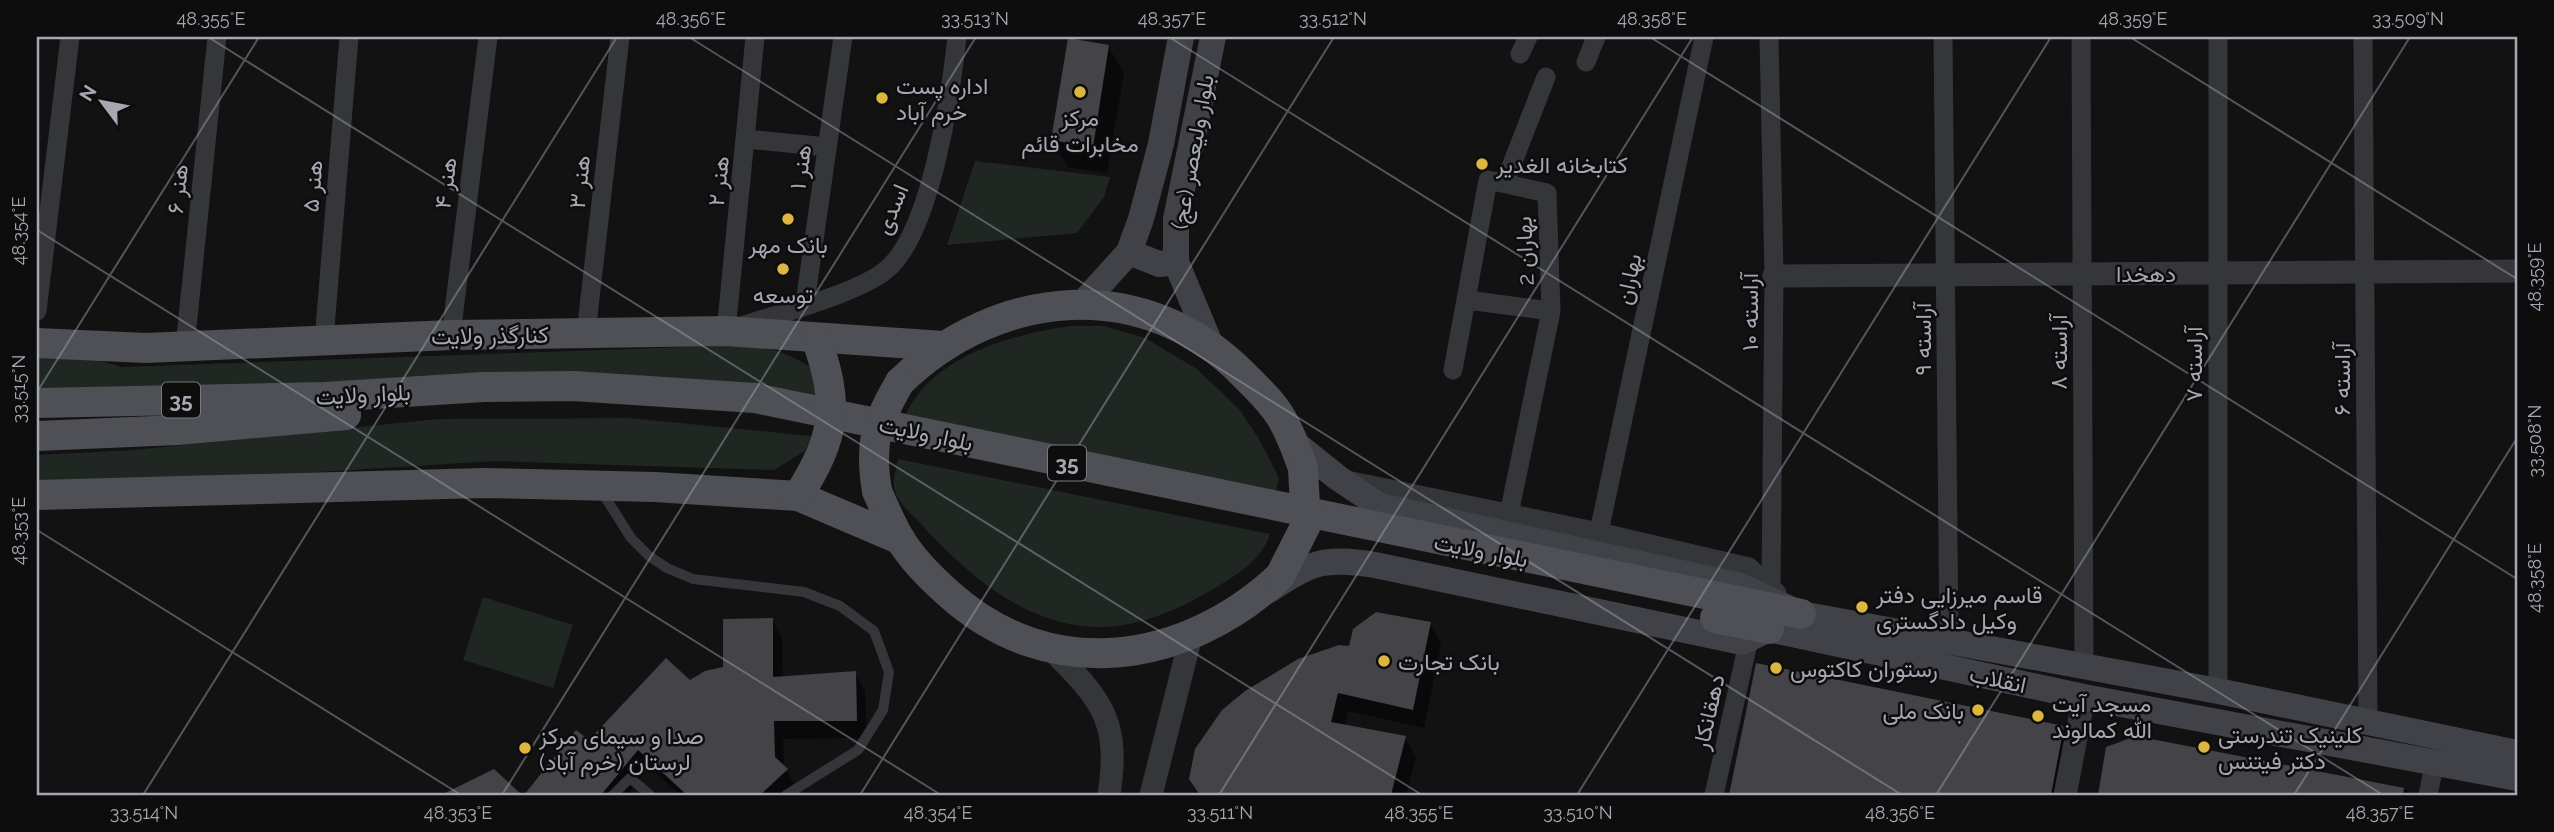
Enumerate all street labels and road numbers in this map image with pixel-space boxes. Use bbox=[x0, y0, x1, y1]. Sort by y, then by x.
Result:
street label: بلوار ولیعصر (عج) bbox=[1165, 73, 1222, 232]
street label: هنر ۱ bbox=[783, 143, 818, 192]
street label: هنر ۳ bbox=[563, 154, 597, 210]
street label: هنر ۲ bbox=[702, 154, 736, 208]
street label: هنر ۴ bbox=[428, 156, 464, 211]
street label: هنر ۵ bbox=[296, 159, 330, 213]
street label: هنر ۶ bbox=[161, 163, 195, 215]
street label: اسدی bbox=[868, 180, 914, 239]
street label: بهاران 2 bbox=[1509, 216, 1541, 286]
street label: بهاران bbox=[1609, 251, 1649, 307]
street label: دهخدا bbox=[2116, 260, 2176, 287]
street label: آراسته ۱۰ bbox=[1736, 271, 1765, 351]
street label: آراسته ۹ bbox=[1909, 301, 1938, 375]
street label: آراسته ۸ bbox=[2045, 313, 2074, 390]
street label: کنارگذر ولایت bbox=[431, 320, 549, 352]
street label: آراسته ۷ bbox=[2180, 325, 2209, 402]
street label: آراسته ۶ bbox=[2328, 341, 2357, 415]
street label: بلوار ولایت bbox=[315, 378, 411, 412]
road number: 35 bbox=[162, 382, 200, 418]
street label: بلوار ولایت bbox=[876, 410, 975, 458]
road number: 35 bbox=[1048, 446, 1086, 480]
street label: بلوار ولایت bbox=[1431, 528, 1530, 574]
street label: انقلاب bbox=[1967, 660, 2029, 698]
street label: دهقانکار bbox=[1686, 672, 1732, 754]

